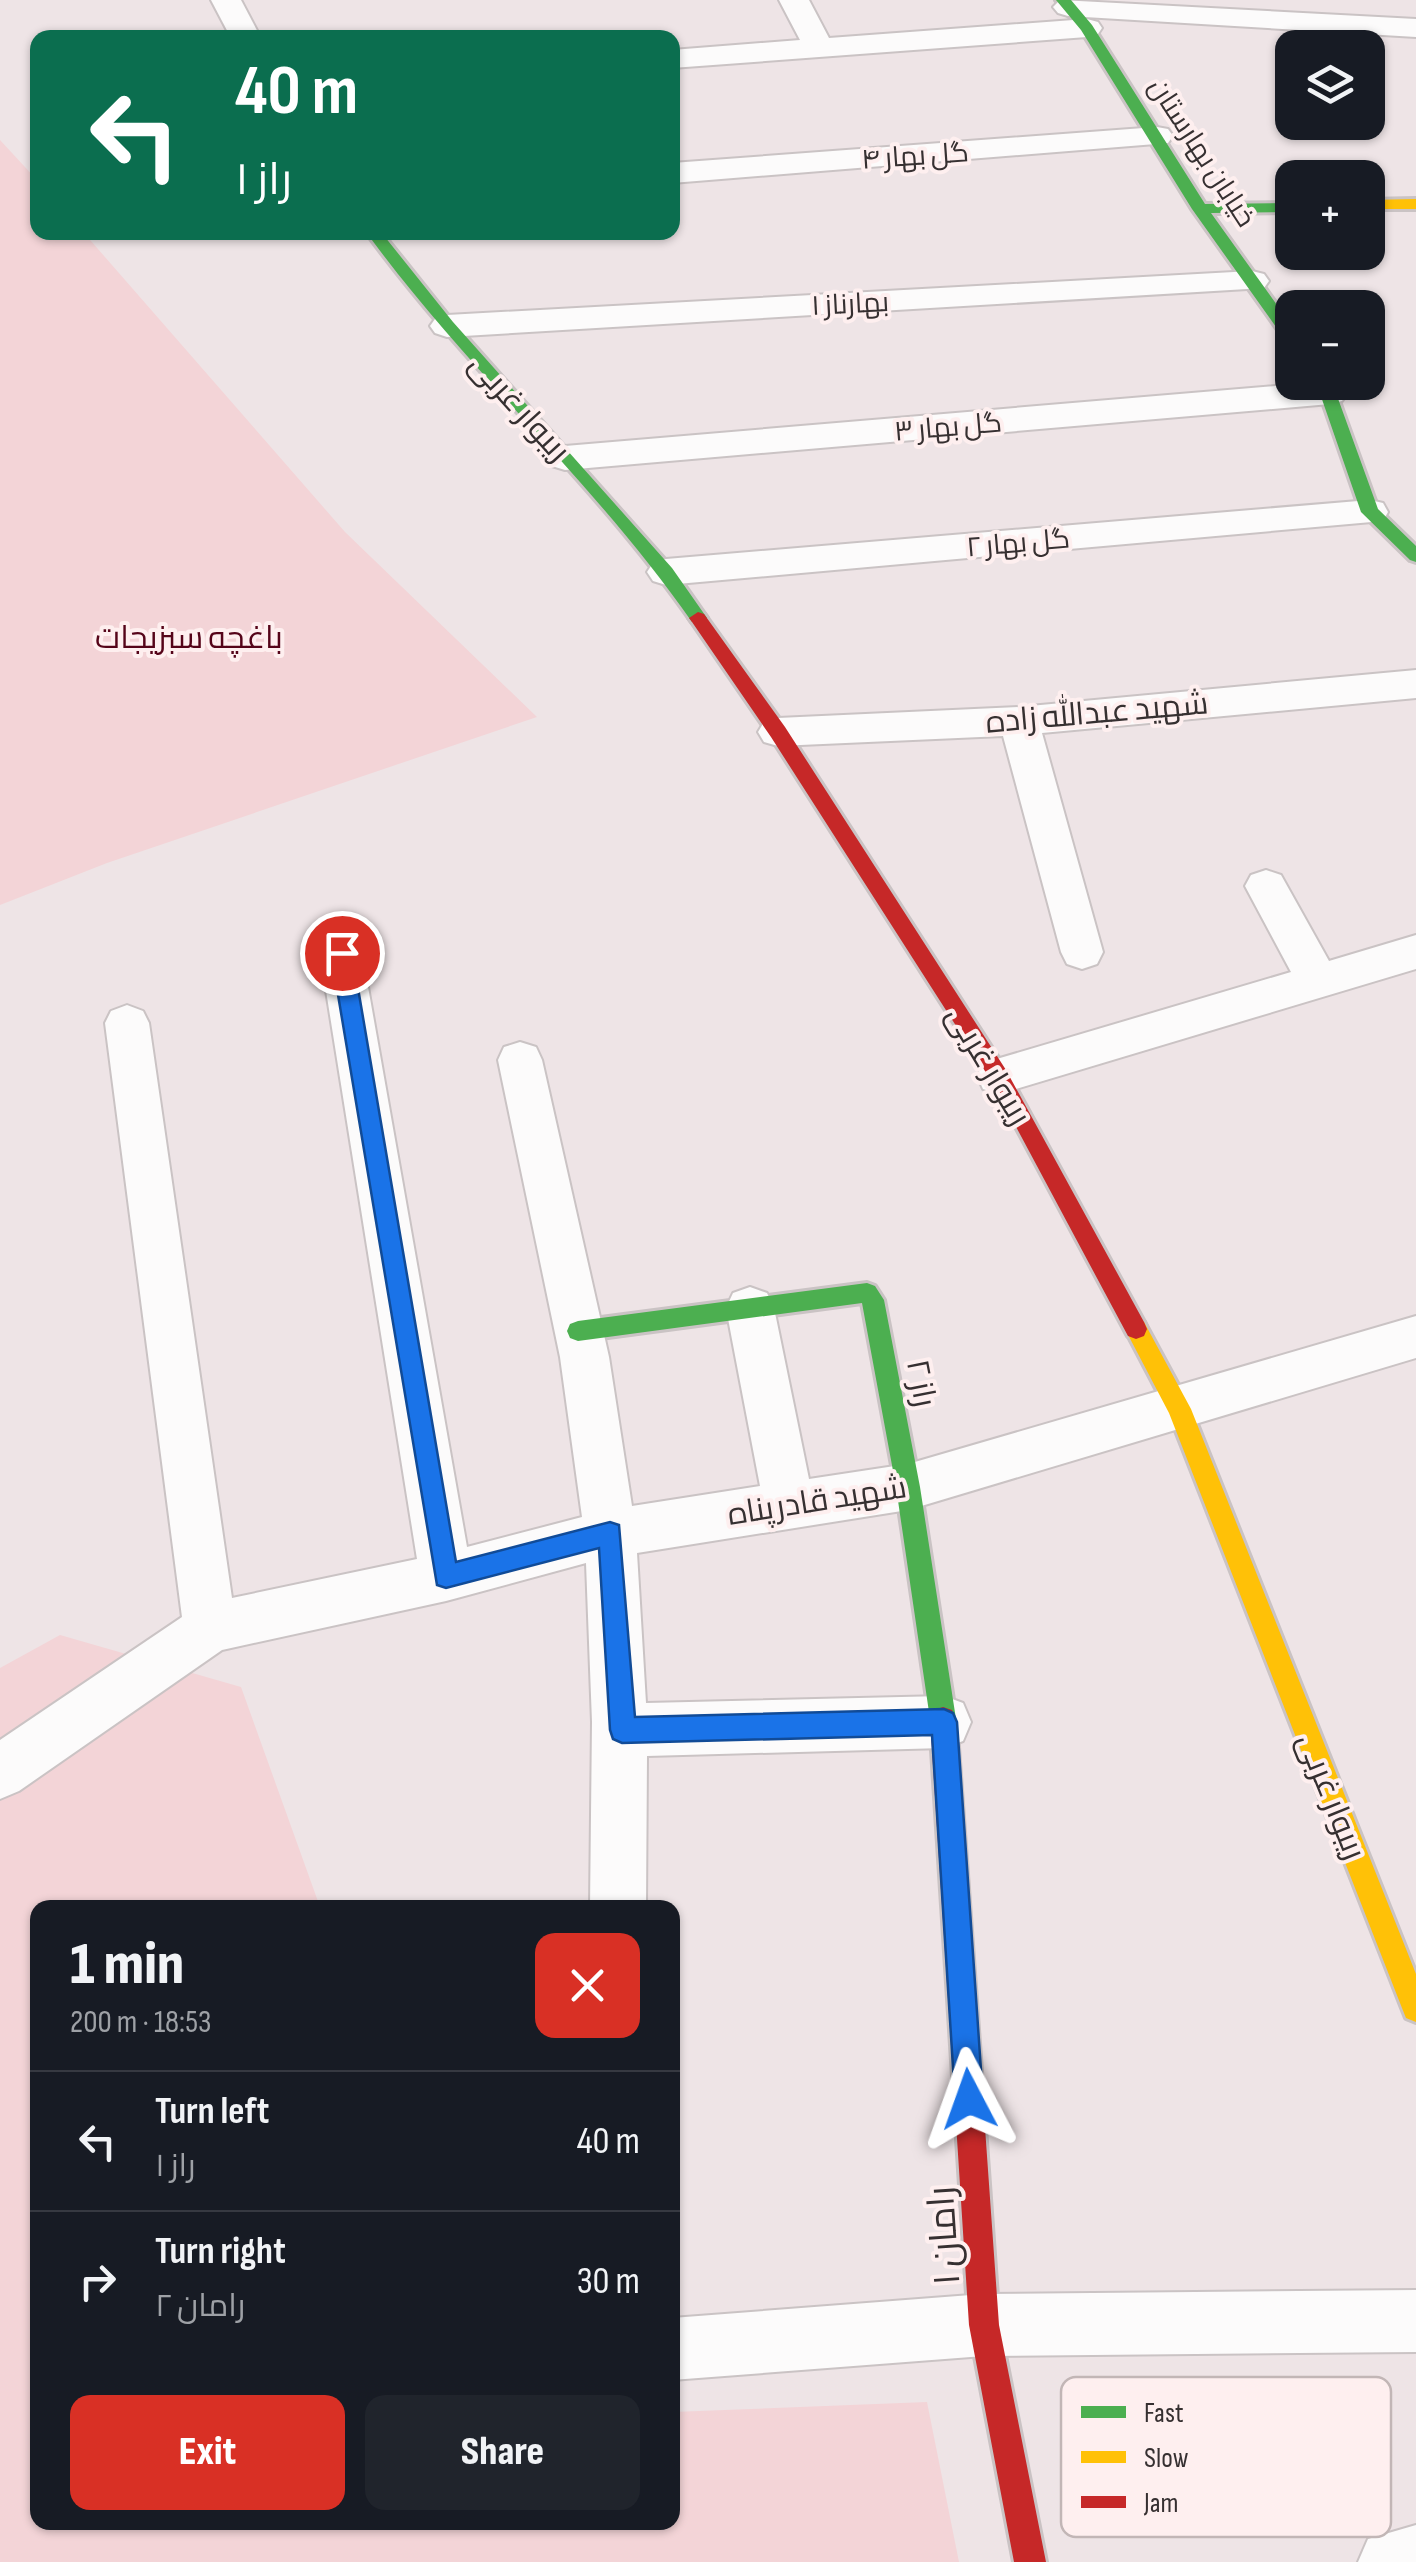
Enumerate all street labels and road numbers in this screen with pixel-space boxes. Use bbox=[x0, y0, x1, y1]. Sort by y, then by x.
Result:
street label: خیابان بهارستان bbox=[1141, 72, 1262, 233]
street label: گل بهار ۴ bbox=[860, 136, 970, 177]
street label: بهارناز ۱ bbox=[810, 286, 890, 323]
street label: ریبوار غربی bbox=[460, 346, 578, 470]
street label: گل بهار ۳ bbox=[893, 406, 1003, 449]
street label: گل بهار ۲ bbox=[965, 523, 1071, 564]
street label: شهید عبدالله زاده bbox=[984, 681, 1210, 743]
street label: ریبوار غربی bbox=[937, 999, 1039, 1133]
street label: راز ۲ bbox=[897, 1356, 944, 1410]
street label: شهید قادرپناه bbox=[725, 1468, 909, 1535]
street label: ریبوار غربی bbox=[1288, 1728, 1373, 1865]
street label: رامان ۱ bbox=[919, 2185, 970, 2287]

